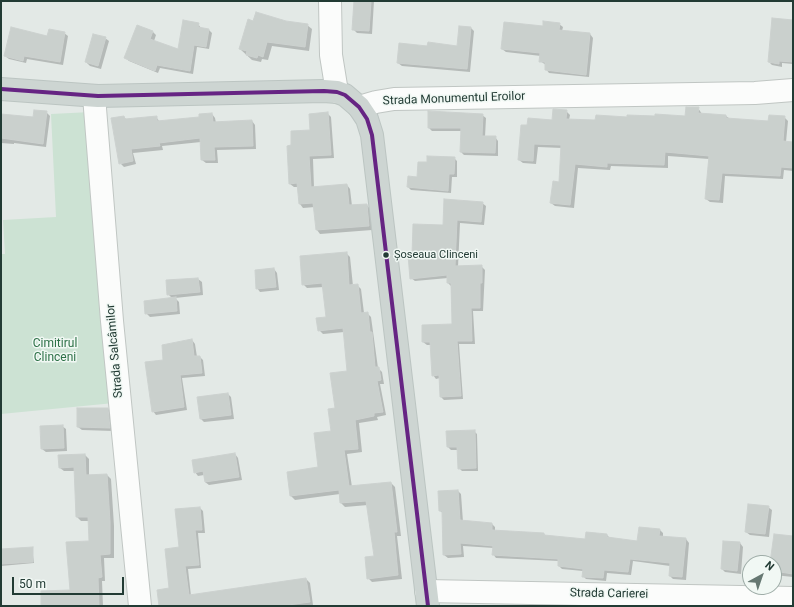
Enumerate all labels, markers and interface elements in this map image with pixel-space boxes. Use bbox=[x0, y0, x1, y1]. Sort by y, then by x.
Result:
street label: Strada Monumentul Eroilor bbox=[383, 89, 525, 109]
place label: Șoseaua Clinceni bbox=[394, 248, 478, 262]
marker: Șoseaua Clinceni bbox=[381, 250, 391, 260]
street label: Strada Salcâmilor bbox=[104, 303, 126, 399]
park label: Cimitirul Clinceni bbox=[33, 337, 77, 365]
north arrow bbox=[742, 555, 782, 595]
text: N bbox=[762, 559, 777, 574]
scale bar bbox=[14, 569, 126, 595]
text: 50 m bbox=[19, 577, 46, 591]
street label: Strada Carierei bbox=[570, 586, 648, 602]

